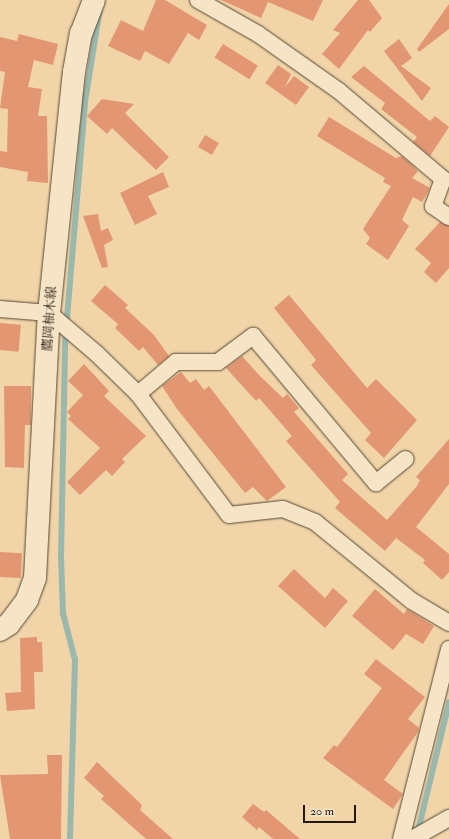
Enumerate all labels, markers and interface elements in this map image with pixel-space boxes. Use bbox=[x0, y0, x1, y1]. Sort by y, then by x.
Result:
street label: 鷹岡柚木線 bbox=[40, 286, 60, 352]
scale bar bbox=[305, 797, 358, 823]
text: 20 m bbox=[310, 804, 334, 819]

